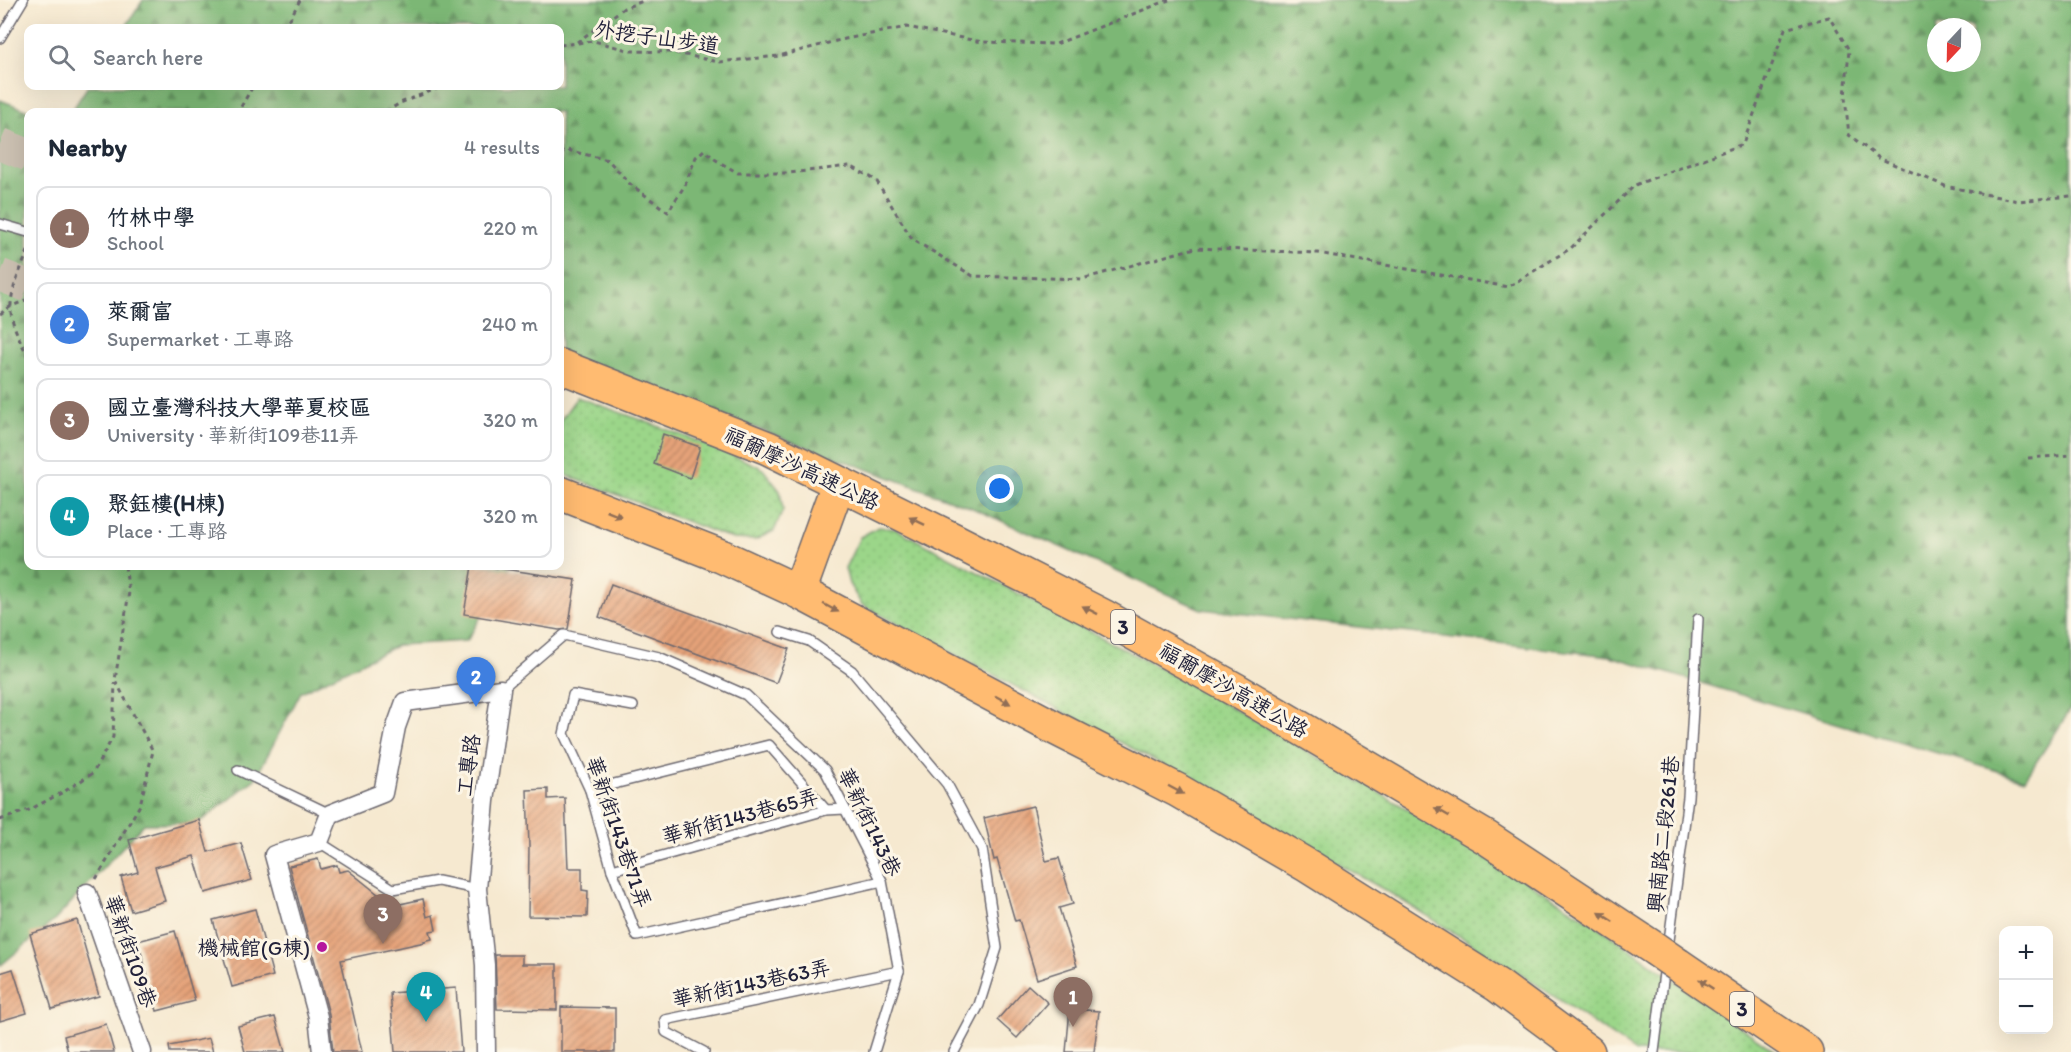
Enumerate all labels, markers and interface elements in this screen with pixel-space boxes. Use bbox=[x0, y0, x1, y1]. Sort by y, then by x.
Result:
street label: 外挖子山步道 bbox=[593, 16, 721, 58]
north arrow bbox=[1927, 18, 1981, 72]
search box bbox=[24, 24, 564, 90]
icon: search bbox=[45, 41, 78, 74]
text: Search here bbox=[93, 44, 203, 71]
text: Nearby bbox=[48, 131, 127, 163]
text: 4 results bbox=[464, 135, 540, 159]
text: 竹林中學 bbox=[107, 204, 195, 231]
text: 1 bbox=[65, 216, 74, 240]
text: 220 m bbox=[483, 216, 538, 240]
text: School bbox=[107, 231, 164, 255]
text: 萊爾富 bbox=[107, 298, 173, 325]
text: 2 bbox=[64, 312, 75, 336]
text: 240 m bbox=[482, 312, 538, 336]
text: Supermarket · 工專路 bbox=[107, 327, 293, 351]
text: 國立臺灣科技大學華夏校區 bbox=[107, 394, 371, 421]
text: 3 bbox=[64, 408, 75, 432]
text: 320 m bbox=[483, 408, 538, 432]
street label: 福爾摩沙高速公路 bbox=[721, 421, 883, 515]
text: University · 華新街109巷11弄 bbox=[107, 423, 359, 447]
your location bbox=[985, 474, 1014, 503]
text: 聚鈺樓(H棟) bbox=[107, 490, 225, 517]
text: 4 bbox=[63, 504, 76, 528]
text: 320 m bbox=[483, 504, 538, 528]
one-way arrow bbox=[605, 510, 623, 519]
one-way arrow bbox=[908, 517, 925, 526]
text: Place · 工專路 bbox=[107, 519, 227, 543]
one-way arrow bbox=[822, 603, 840, 613]
one-way arrow bbox=[1082, 605, 1099, 615]
road number: 3 bbox=[1111, 610, 1135, 644]
street label: 福爾摩沙高速公路 bbox=[1155, 637, 1313, 743]
pin: 2 bbox=[456, 658, 496, 707]
one-way arrow bbox=[995, 695, 1012, 705]
street label: 工專路 bbox=[451, 732, 485, 798]
street label: 華新街143巷71弄 bbox=[581, 753, 657, 911]
street label: 興南路二段261巷 bbox=[1642, 754, 1684, 914]
street label: 華新街143巷 bbox=[833, 764, 907, 880]
street label: 華新街143巷65弄 bbox=[659, 783, 821, 849]
one-way arrow bbox=[1168, 785, 1185, 795]
one-way arrow bbox=[1434, 806, 1450, 817]
street label: 華新街109巷 bbox=[100, 891, 162, 1011]
pin: 3 bbox=[364, 894, 403, 944]
one-way arrow bbox=[1598, 911, 1614, 922]
map controls bbox=[1999, 926, 2053, 1034]
button: + bbox=[1999, 926, 2053, 980]
place label: 機械館(G棟) bbox=[198, 935, 310, 960]
marker: 機械館(G棟) bbox=[315, 940, 329, 954]
street label: 華新街143巷63弄 bbox=[669, 954, 833, 1012]
pin: 4 bbox=[406, 972, 446, 1022]
pin: 1 bbox=[1054, 978, 1092, 1027]
one-way arrow bbox=[1698, 979, 1714, 990]
button: − bbox=[1999, 980, 2053, 1034]
road number: 3 bbox=[1730, 992, 1754, 1026]

